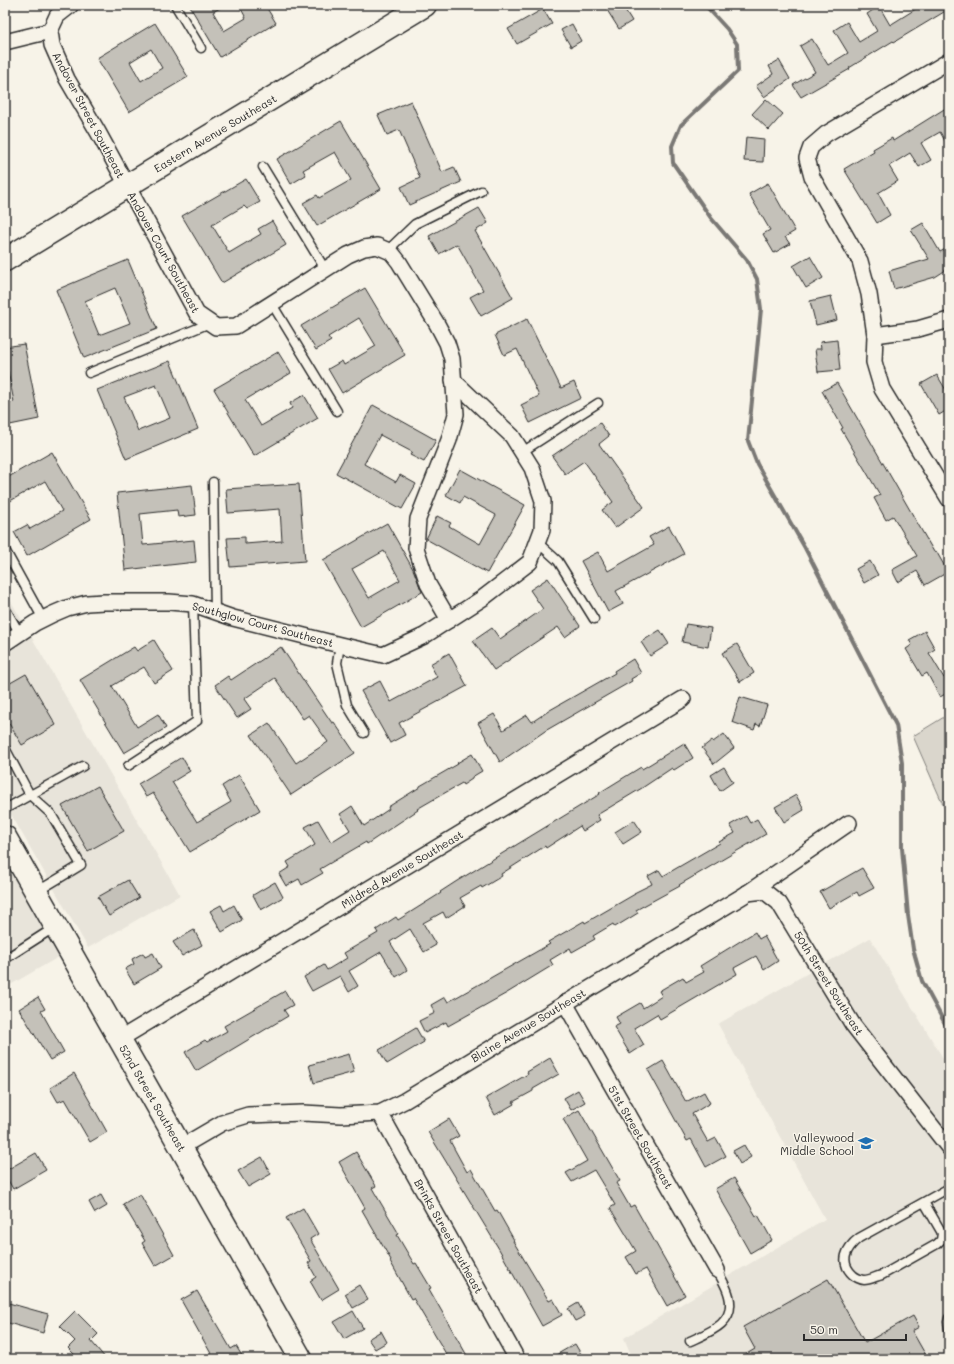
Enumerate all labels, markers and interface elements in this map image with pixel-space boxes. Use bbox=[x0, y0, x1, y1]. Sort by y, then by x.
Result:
street label: Andover Street Southeast bbox=[49, 49, 129, 181]
street label: Eastern Avenue Southeast bbox=[151, 90, 279, 176]
street label: Andover Court Southeast bbox=[124, 189, 204, 316]
street label: Southglow Court Southeast bbox=[191, 598, 335, 650]
street label: Mildred Avenue Southeast bbox=[338, 826, 466, 911]
street label: 50th Street Southeast bbox=[791, 928, 867, 1038]
street label: Blaine Avenue Southeast bbox=[468, 985, 588, 1065]
street label: 52nd Street Southeast bbox=[116, 1042, 190, 1154]
street label: 51st Street Southeast bbox=[605, 1082, 677, 1192]
place label: Valleywood Middle School bbox=[780, 1130, 854, 1158]
school or university icon: Valleywood Middle School bbox=[857, 1134, 875, 1152]
street label: Brinks Street Southeast bbox=[411, 1176, 487, 1296]
scale bar bbox=[804, 1316, 906, 1342]
text: 50 m bbox=[810, 1321, 838, 1337]

